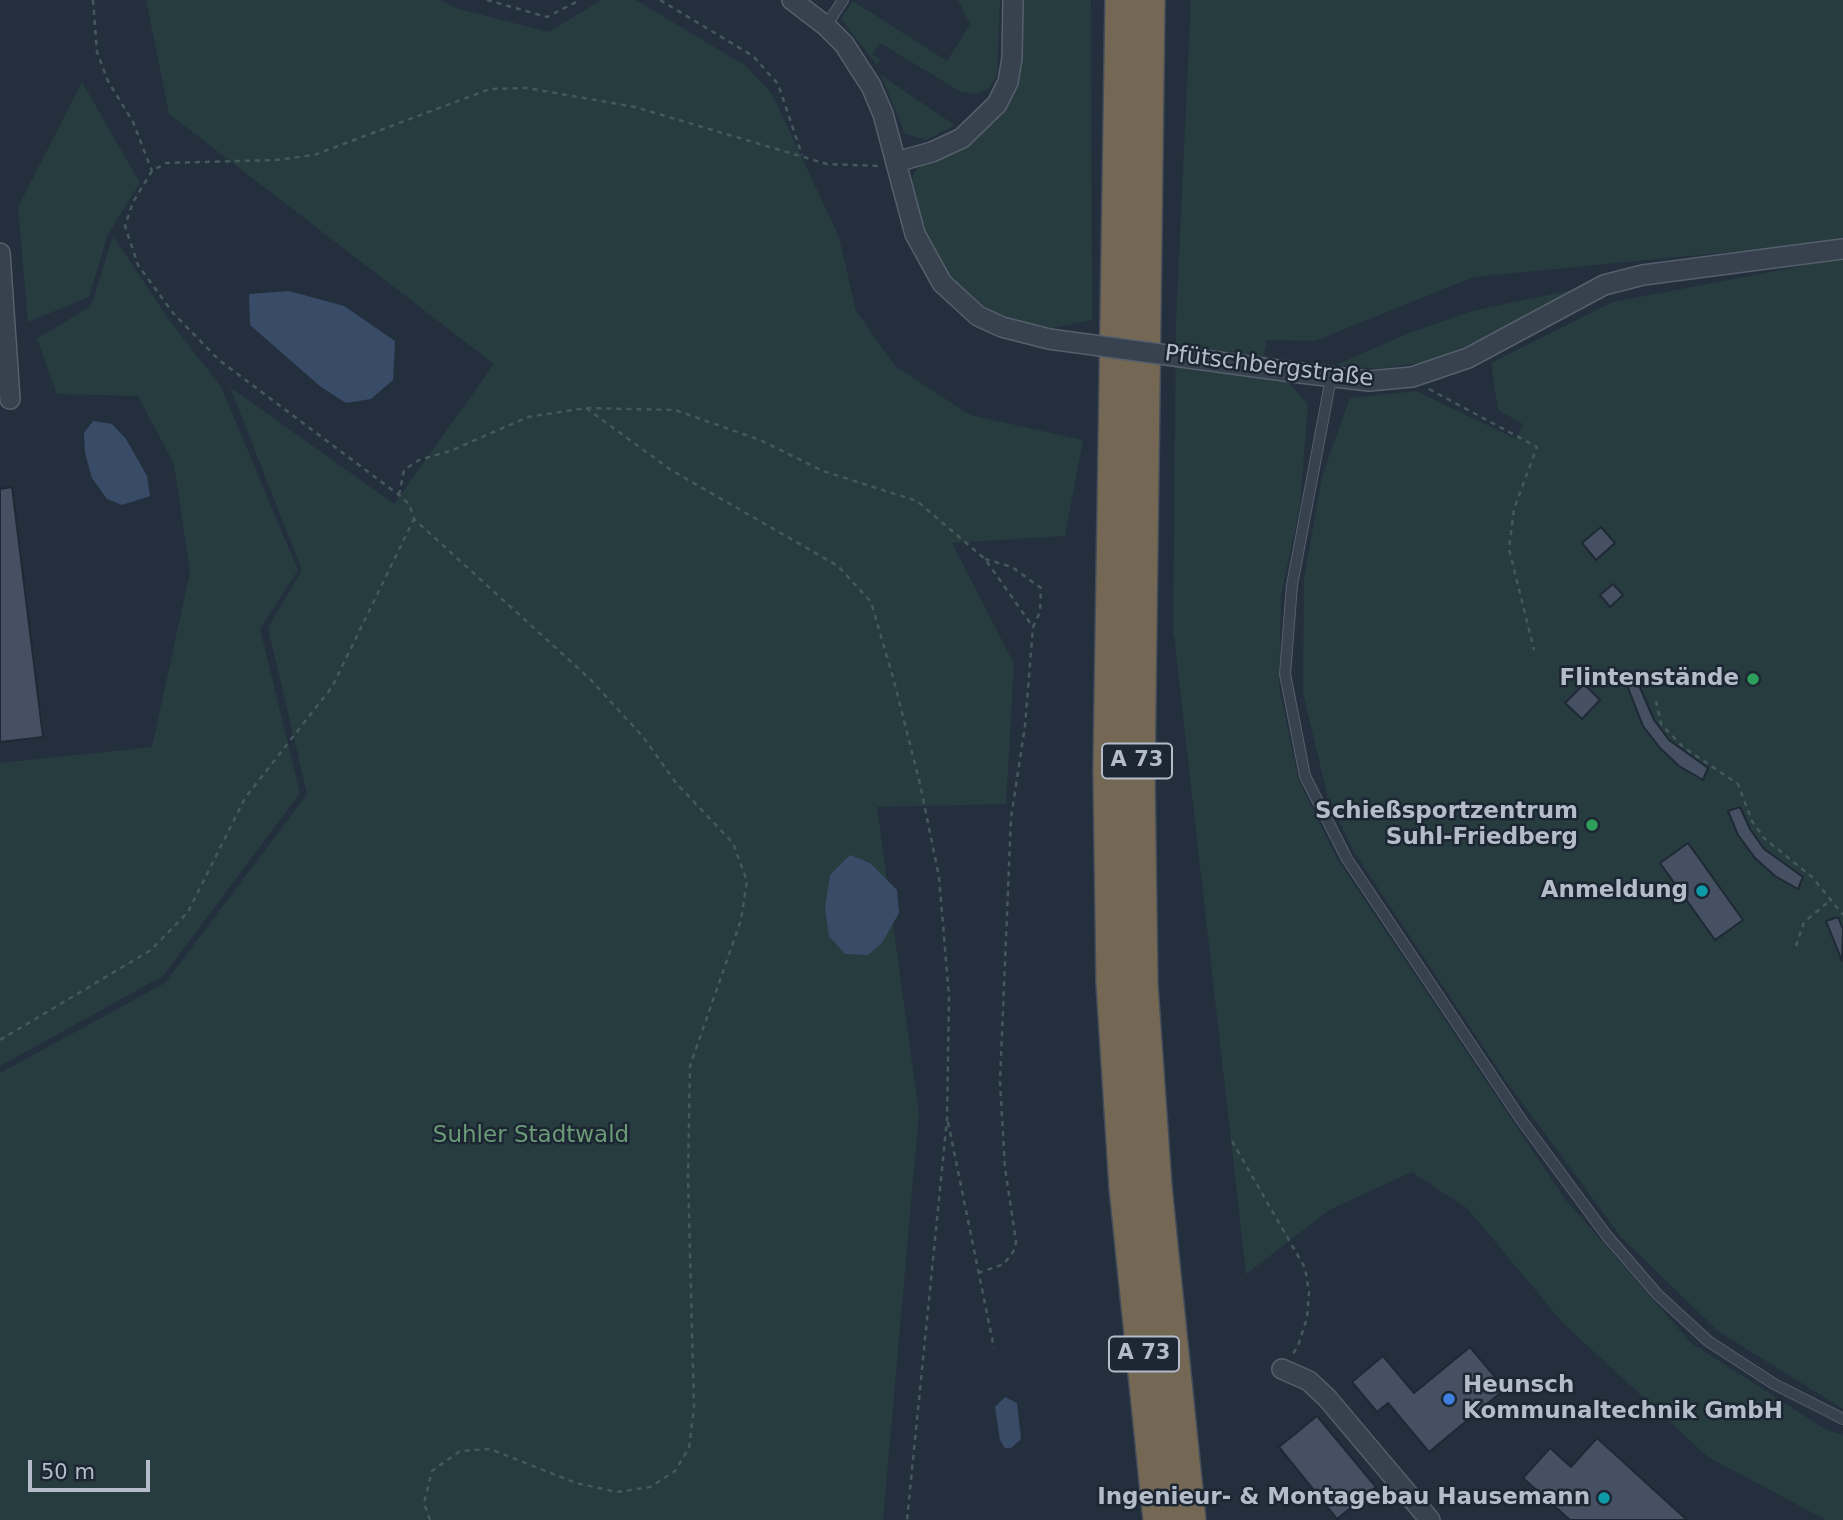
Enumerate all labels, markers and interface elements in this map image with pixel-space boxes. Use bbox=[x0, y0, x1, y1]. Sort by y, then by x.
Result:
street label: Pfütschbergstraße bbox=[1163, 340, 1375, 394]
place label: Flintenstände bbox=[1560, 665, 1739, 693]
marker: Flintenstände bbox=[1745, 671, 1761, 687]
road number: A 73 bbox=[1102, 744, 1172, 778]
place label: Schießsportzentrum Suhl-Friedberg bbox=[1315, 798, 1578, 852]
marker: Schießsportzentrum Suhl-Friedberg bbox=[1584, 817, 1600, 833]
place label: Anmeldung bbox=[1541, 877, 1688, 905]
marker: Anmeldung bbox=[1694, 883, 1710, 899]
park label: Suhler Stadtwald bbox=[433, 1122, 629, 1150]
road number: A 73 bbox=[1109, 1336, 1179, 1372]
place label: Heunsch Kommunaltechnik GmbH bbox=[1463, 1372, 1783, 1426]
marker: Heunsch Kommunaltechnik GmbH bbox=[1441, 1391, 1457, 1407]
scale bar bbox=[32, 1446, 154, 1490]
text: 50 m bbox=[41, 1460, 95, 1484]
place label: Ingenieur- & Montagebau Hausemann bbox=[1097, 1484, 1590, 1512]
marker: Ingenieur- & Montagebau Hausemann bbox=[1596, 1490, 1612, 1506]

